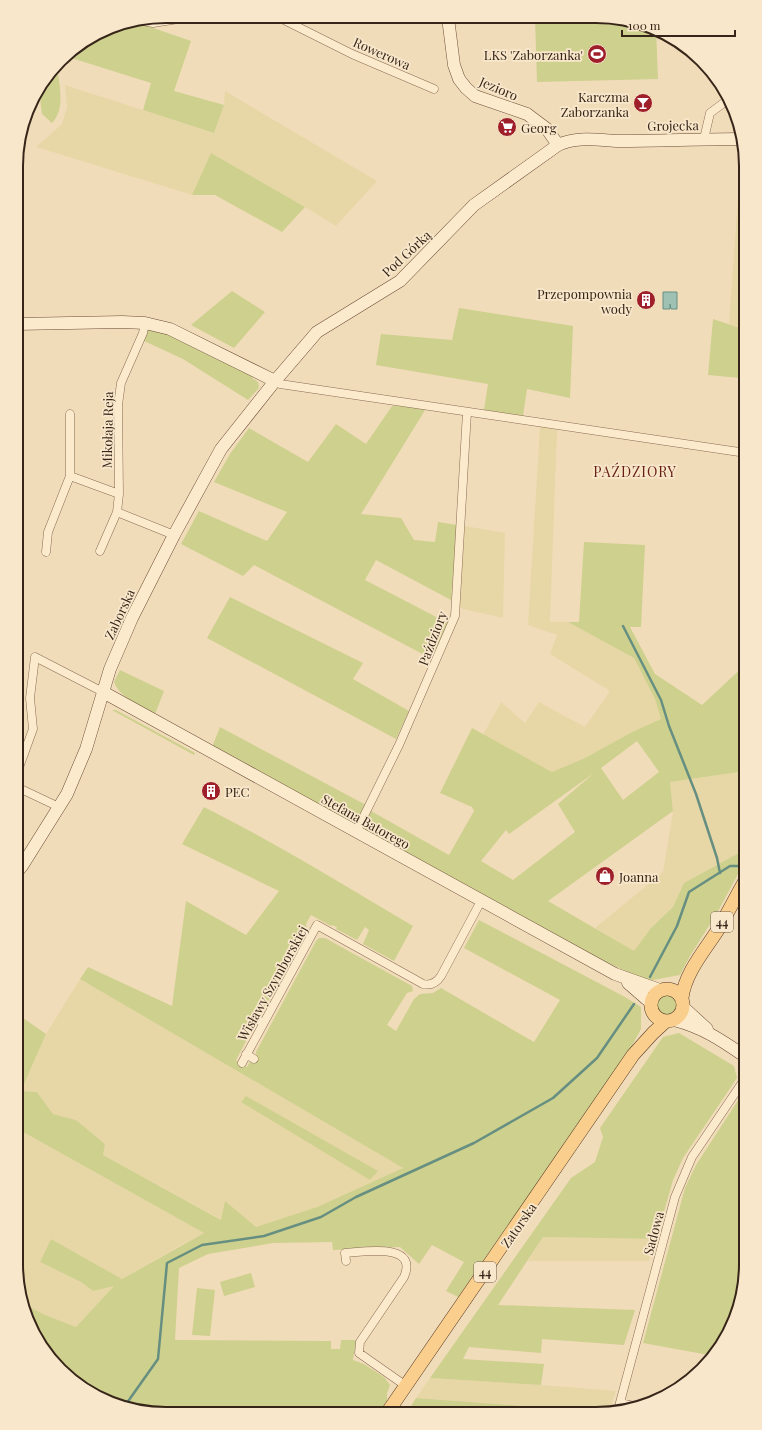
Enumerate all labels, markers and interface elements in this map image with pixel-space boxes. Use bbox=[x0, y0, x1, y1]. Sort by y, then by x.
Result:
scale bar bbox=[622, 12, 735, 38]
text: 100 m bbox=[628, 17, 661, 33]
street label: Rowerowa bbox=[351, 33, 414, 73]
sports icon: LKS 'Zaborzanka' bbox=[586, 43, 608, 65]
place label: LKS 'Zaborzanka' bbox=[484, 46, 583, 63]
street label: Jezioro bbox=[476, 72, 521, 104]
place label: Karczma Zaborzanka bbox=[561, 88, 630, 120]
bar icon: Karczma Zaborzanka bbox=[632, 92, 654, 114]
supermarket icon: Georg bbox=[496, 116, 518, 138]
street label: Grojecka bbox=[647, 116, 699, 134]
place label: Georg bbox=[521, 119, 557, 136]
street label: Pod Górką bbox=[378, 226, 434, 280]
place label: Przepompownia wody bbox=[537, 285, 633, 317]
building icon: Przepompownia wody bbox=[635, 289, 657, 311]
street label: Mikołaja Reja bbox=[98, 391, 116, 469]
district label: PAŹDZIORY bbox=[593, 462, 677, 481]
street label: Zaborska bbox=[100, 586, 138, 642]
street label: Paździory bbox=[414, 608, 450, 668]
building icon: PEC bbox=[200, 780, 222, 802]
place label: PEC bbox=[225, 783, 250, 800]
street label: Stefana Batorego bbox=[319, 790, 413, 852]
shop icon: Joanna bbox=[594, 865, 616, 887]
place label: Joanna bbox=[618, 868, 659, 885]
road number: 44 bbox=[711, 912, 733, 932]
street label: Wisławy Szymborskiej bbox=[233, 922, 311, 1044]
street label: Zatorska bbox=[496, 1199, 540, 1251]
street label: Sadowa bbox=[639, 1209, 667, 1257]
road number: 44 bbox=[474, 1262, 496, 1282]

